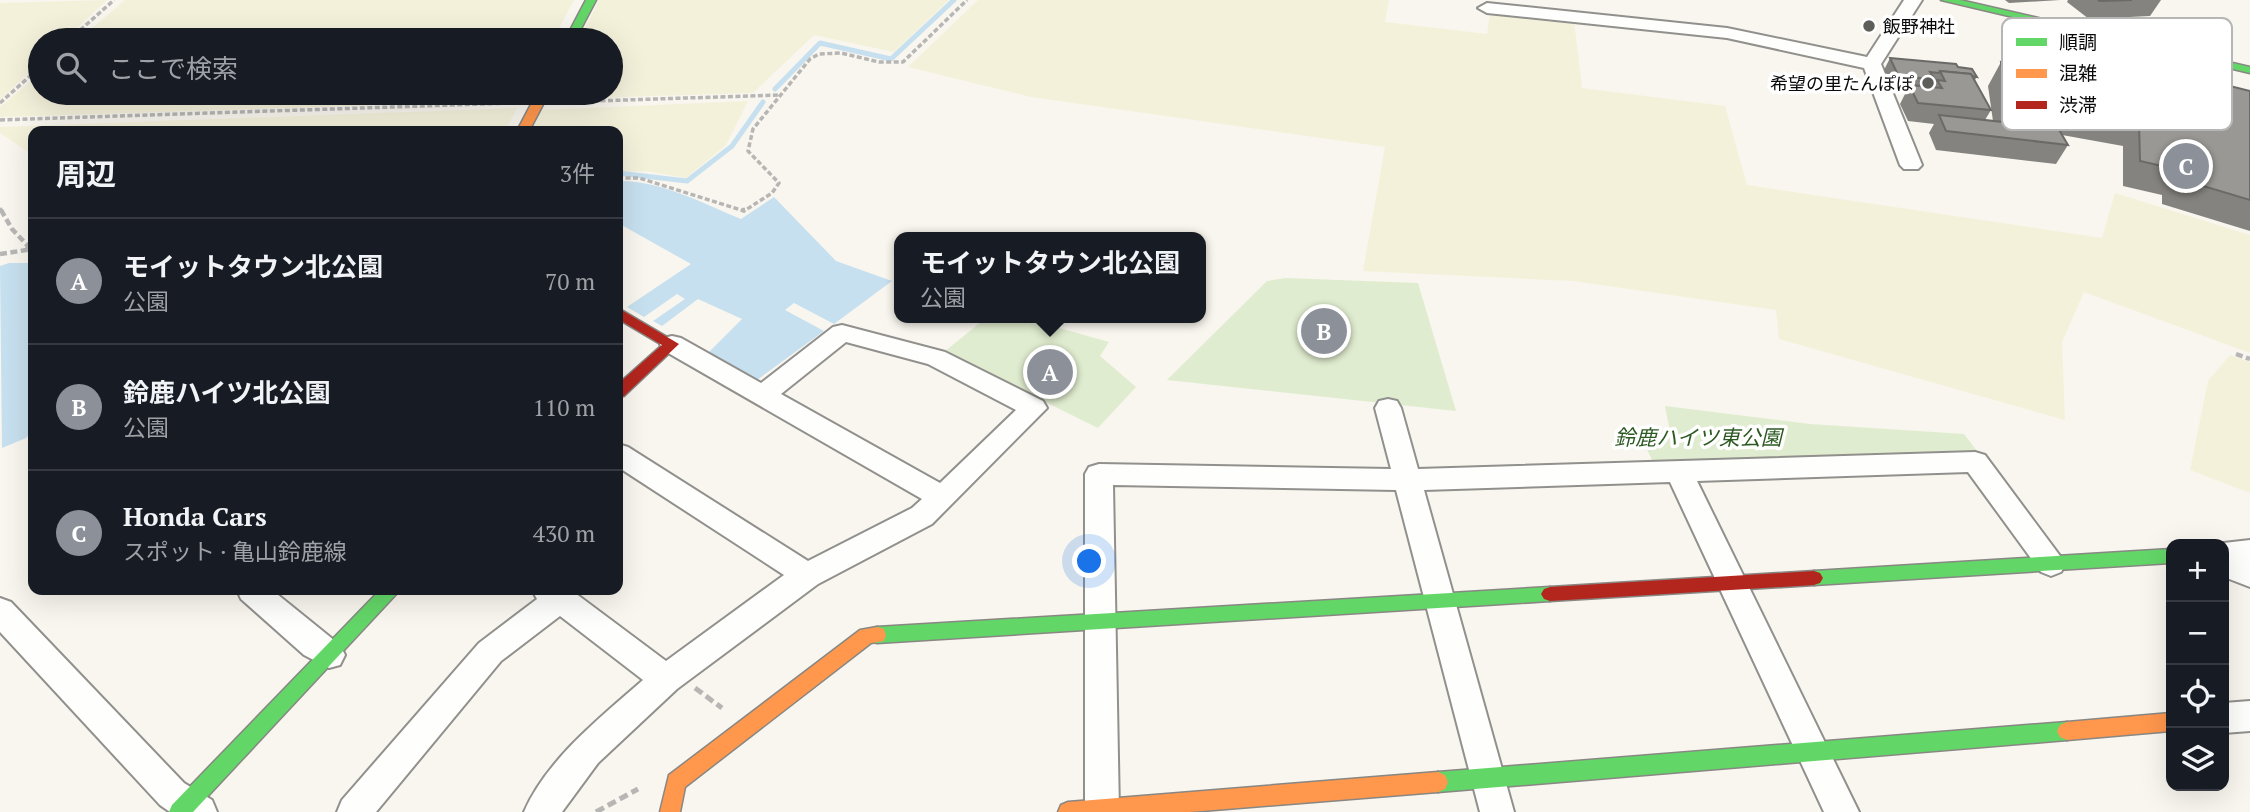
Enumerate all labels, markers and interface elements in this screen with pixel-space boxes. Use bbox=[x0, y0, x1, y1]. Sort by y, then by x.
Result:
place label: 飯野神社 bbox=[1883, 14, 1955, 38]
marker: 飯野神社 bbox=[1861, 18, 1877, 34]
legend bbox=[2002, 18, 2232, 130]
search box bbox=[28, 28, 623, 105]
text: 順調 bbox=[2059, 29, 2097, 54]
icon: search bbox=[52, 48, 90, 86]
text: ここで検索 bbox=[108, 51, 238, 85]
text: 混雑 bbox=[2059, 60, 2097, 85]
place label: 希望の里たんぽぽ bbox=[1770, 71, 1914, 95]
marker: 希望の里たんぽぽ bbox=[1920, 75, 1936, 91]
text: 渋滞 bbox=[2059, 92, 2097, 117]
pin: C bbox=[2163, 140, 2209, 192]
text: 周辺 bbox=[56, 154, 116, 194]
text: 3件 bbox=[560, 158, 595, 189]
popup bbox=[894, 232, 1206, 323]
text: モイットタウン北公園 bbox=[920, 245, 1180, 279]
text: モイットタウン北公園 bbox=[123, 249, 383, 283]
text: A bbox=[71, 266, 87, 297]
text: 70 m bbox=[545, 266, 595, 297]
text: 公園 bbox=[920, 282, 966, 313]
text: 公園 bbox=[123, 286, 169, 317]
pin: B bbox=[1301, 305, 1347, 357]
pin: A bbox=[1027, 346, 1073, 398]
text: 鈴鹿ハイツ北公園 bbox=[123, 375, 330, 409]
text: B bbox=[72, 392, 86, 423]
text: 110 m bbox=[533, 392, 595, 423]
text: 公園 bbox=[123, 412, 169, 443]
park label: 鈴鹿ハイツ東公園 bbox=[1614, 423, 1785, 451]
text: Honda Cars bbox=[123, 499, 267, 533]
text: C bbox=[72, 518, 87, 549]
text: 430 m bbox=[533, 518, 595, 549]
text: スポット · 亀山鈴鹿線 bbox=[123, 536, 347, 567]
map controls bbox=[2166, 539, 2229, 791]
button: + bbox=[2166, 539, 2229, 602]
your location bbox=[1072, 544, 1106, 578]
button: − bbox=[2166, 602, 2229, 665]
button: locate bbox=[2166, 665, 2229, 728]
button: layers bbox=[2166, 728, 2229, 791]

